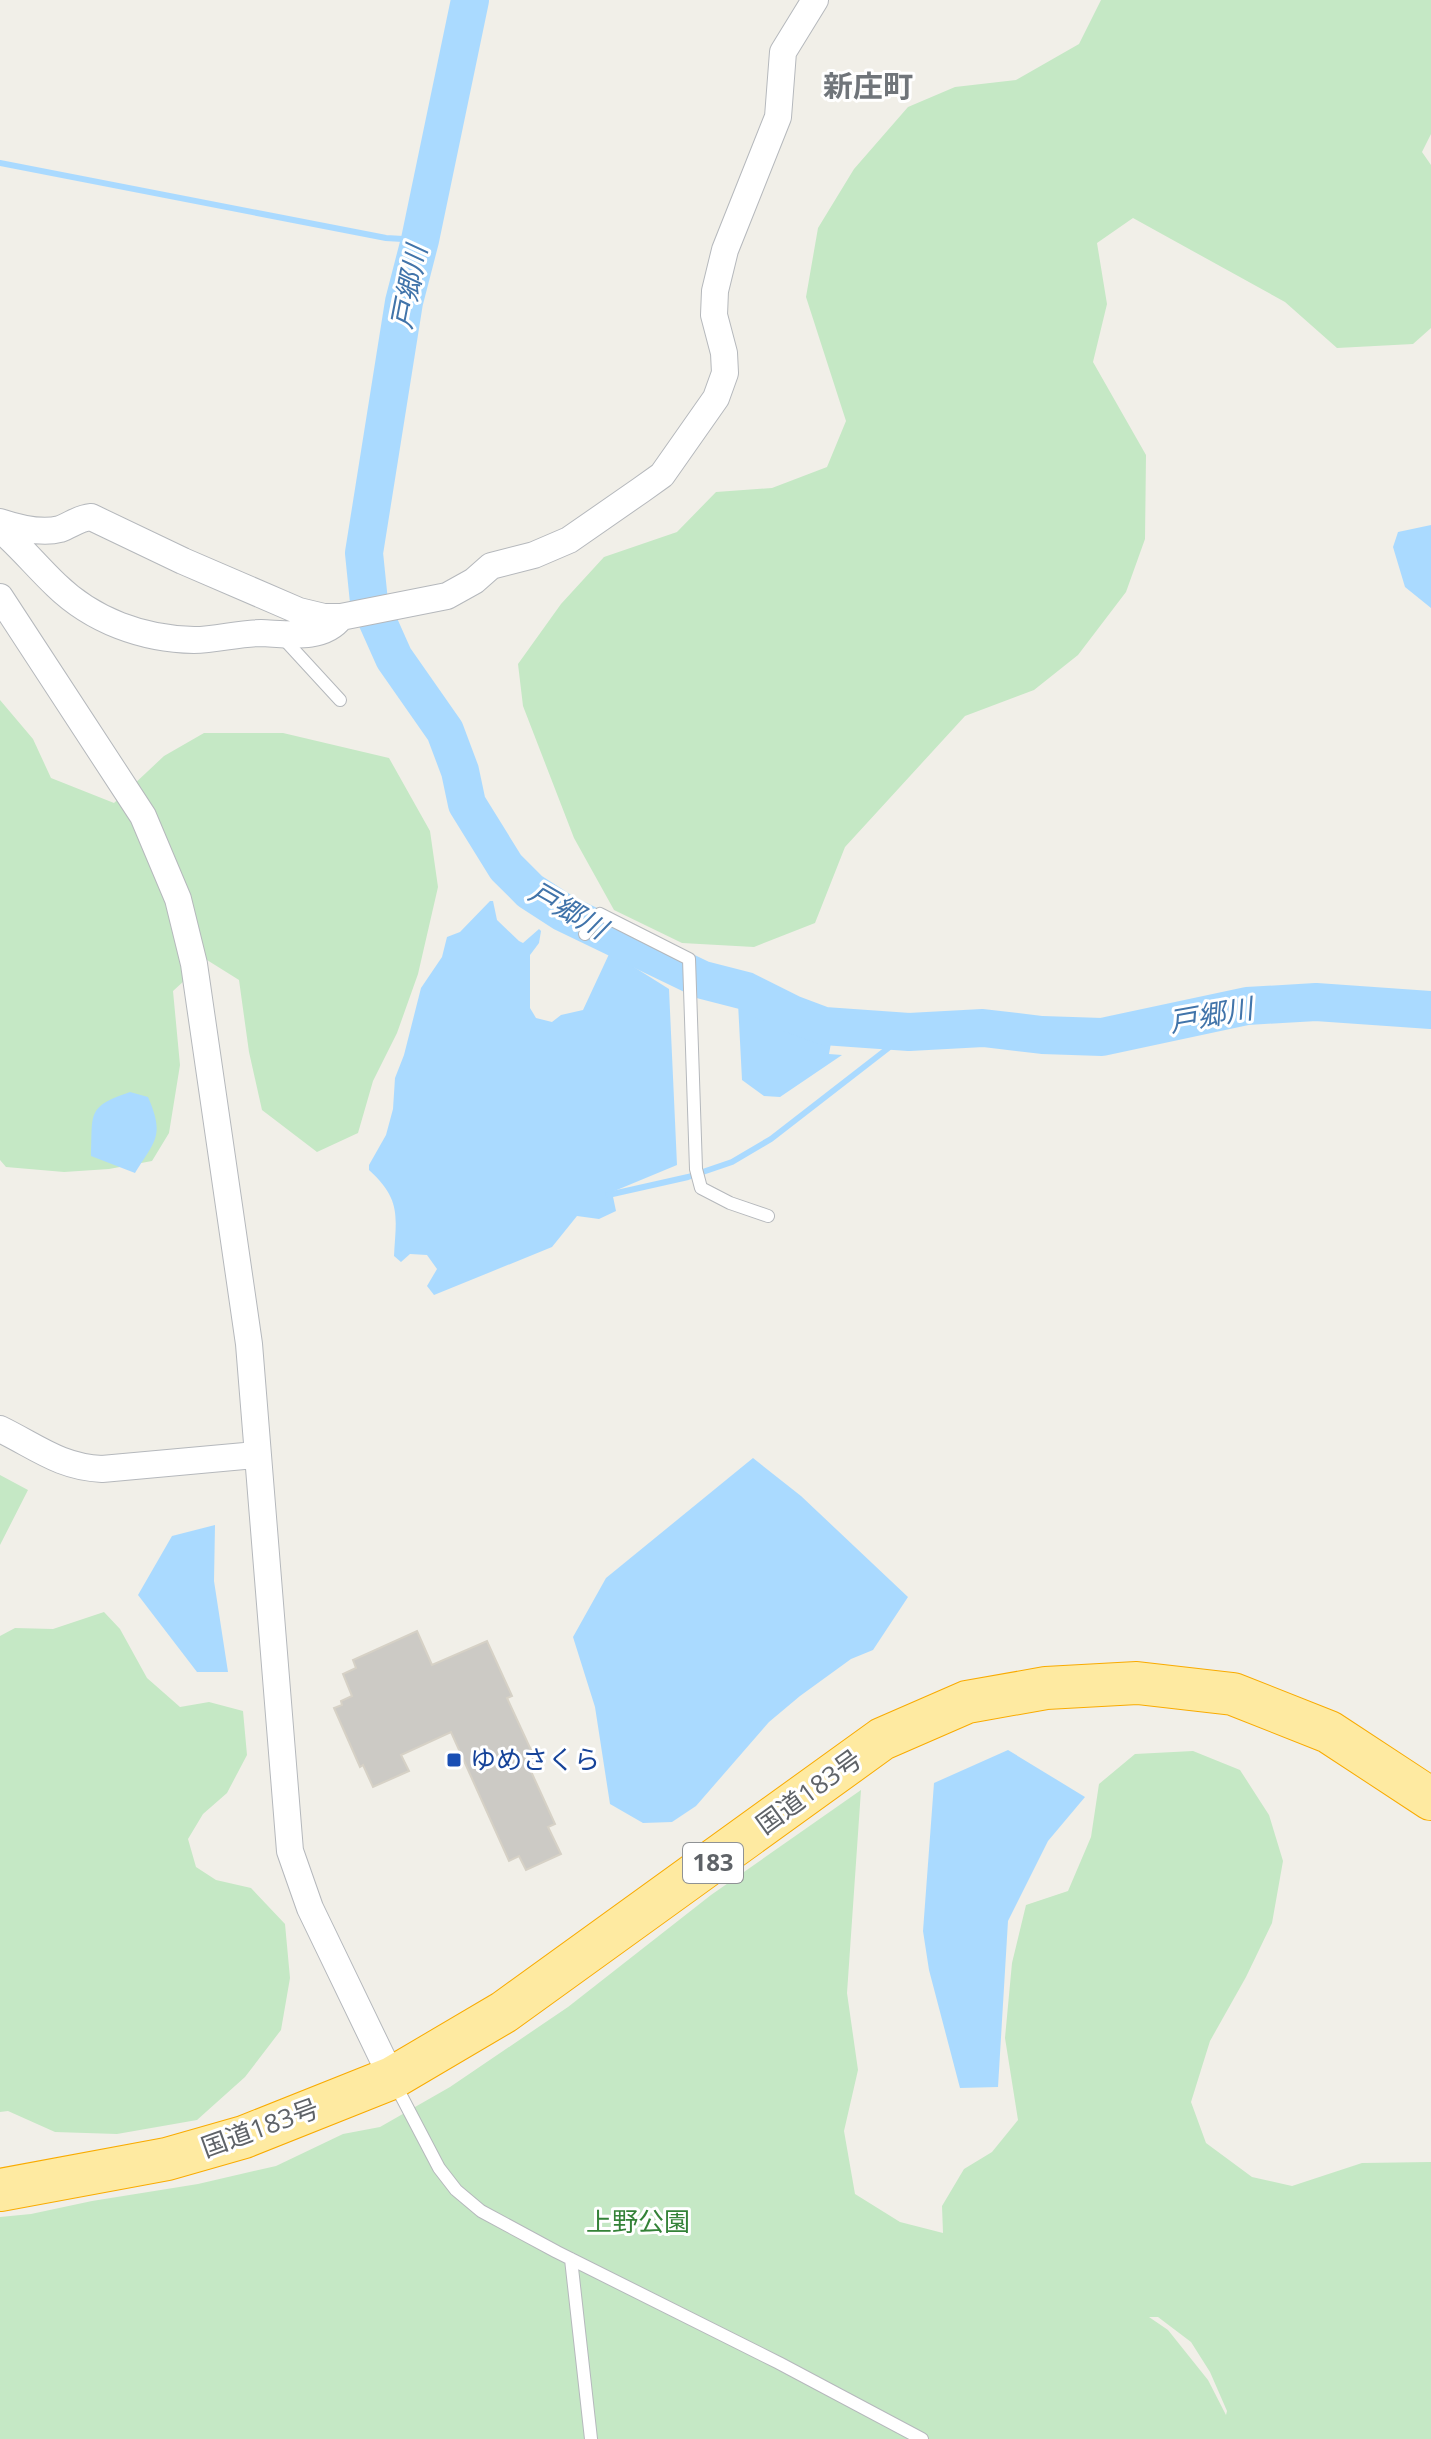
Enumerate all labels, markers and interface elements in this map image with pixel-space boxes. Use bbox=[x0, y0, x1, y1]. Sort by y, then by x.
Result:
district label: 新庄町 bbox=[823, 65, 913, 106]
water label: 戸郷川 bbox=[381, 239, 435, 332]
water label: 戸郷川 bbox=[523, 872, 617, 948]
water label: 戸郷川 bbox=[1166, 987, 1258, 1040]
place label: ゆめさくら bbox=[470, 1741, 600, 1777]
street label: 国道183号 bbox=[748, 1741, 869, 1842]
marker: ゆめさくら bbox=[445, 1751, 463, 1769]
road number: 183 bbox=[683, 1843, 743, 1883]
street label: 国道183号 bbox=[196, 2089, 323, 2165]
park label: 上野公園 bbox=[586, 2203, 690, 2239]

